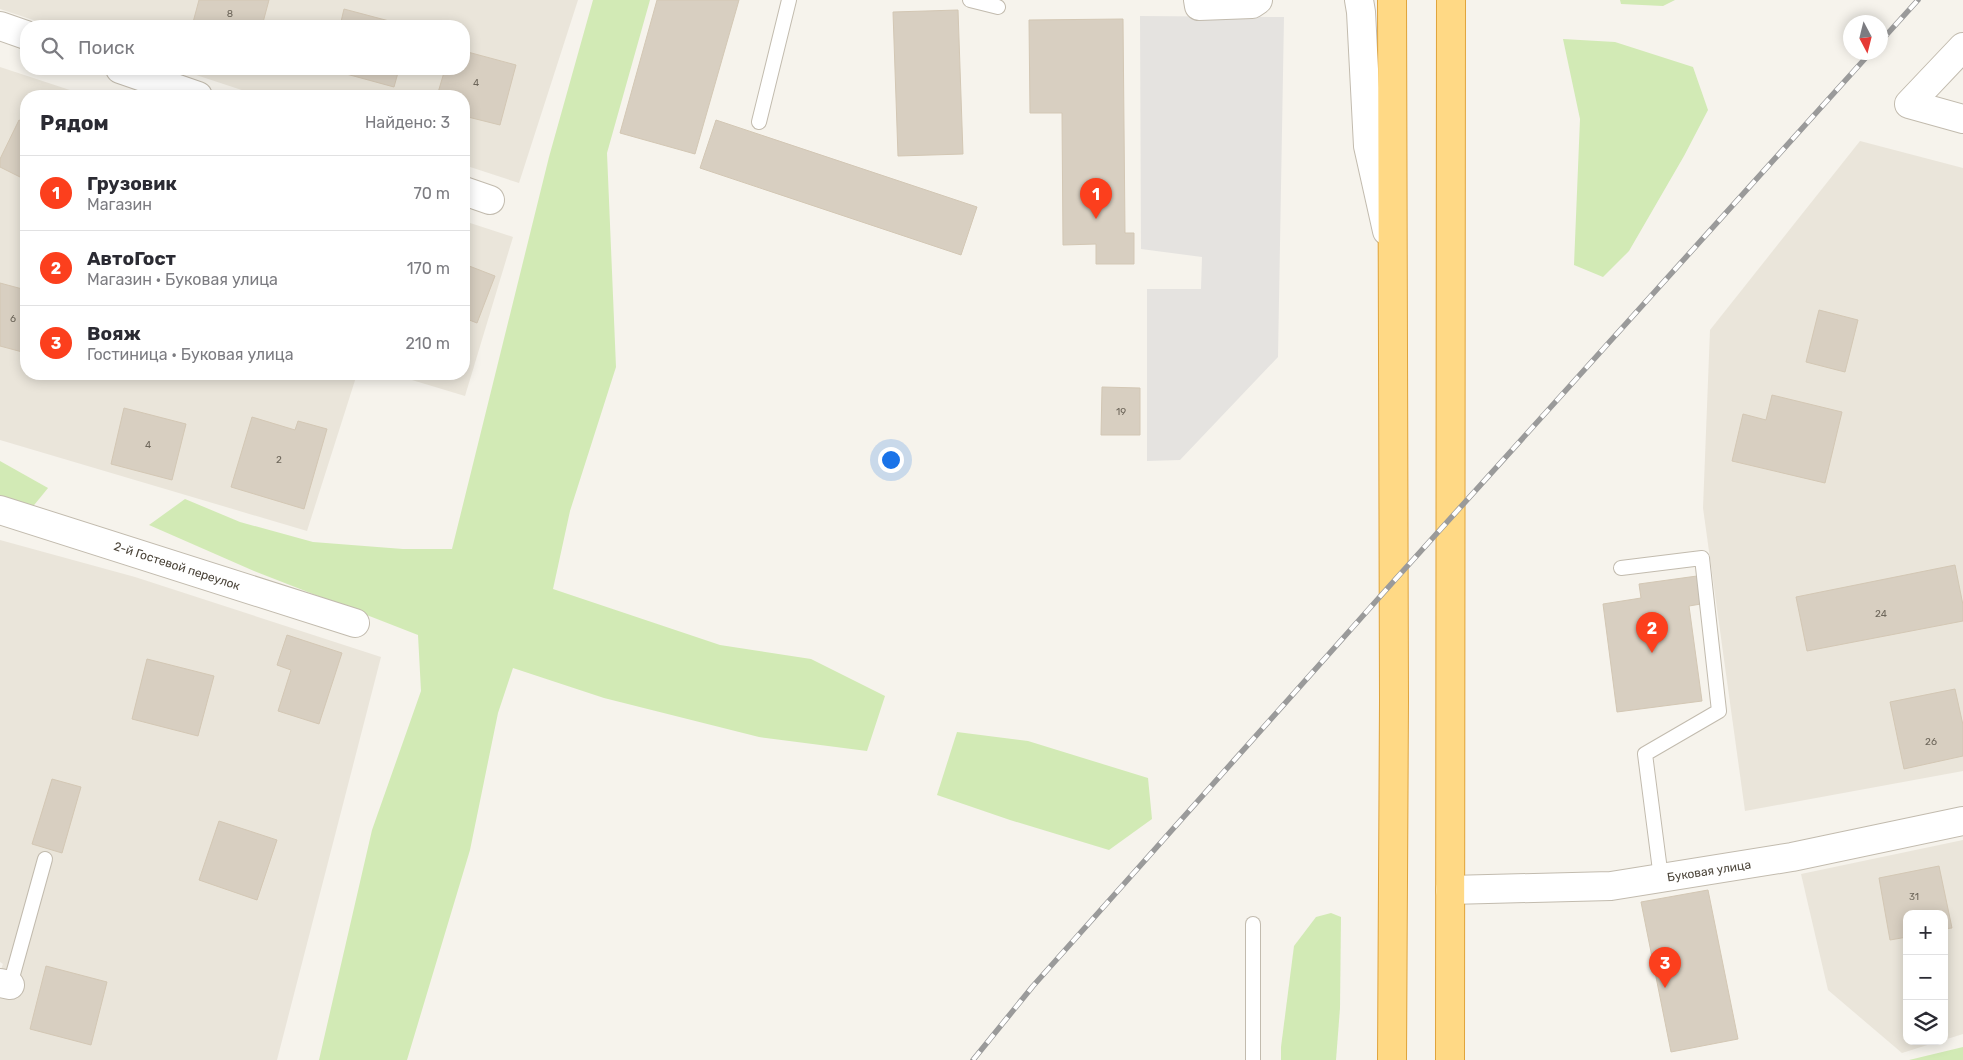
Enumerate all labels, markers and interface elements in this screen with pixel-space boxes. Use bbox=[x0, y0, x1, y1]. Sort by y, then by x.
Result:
house number: 8 bbox=[227, 8, 233, 20]
north arrow bbox=[1843, 15, 1888, 60]
search box bbox=[20, 20, 470, 75]
icon: search bbox=[38, 34, 66, 62]
text: Поиск bbox=[78, 36, 135, 59]
house number: 4 bbox=[473, 77, 479, 89]
text: Рядом bbox=[40, 110, 109, 135]
text: Найдено: 3 bbox=[365, 113, 450, 132]
text: Грузовик bbox=[87, 172, 177, 195]
pin: 1 bbox=[1080, 178, 1112, 219]
text: 1 bbox=[52, 184, 60, 203]
text: 70 m bbox=[413, 184, 450, 203]
text: Магазин bbox=[87, 195, 152, 214]
text: АвтоГост bbox=[87, 247, 176, 270]
text: 2 bbox=[51, 259, 61, 278]
text: 170 m bbox=[407, 259, 450, 278]
text: Магазин · Буковая улица bbox=[87, 270, 278, 289]
house number: 6 bbox=[10, 313, 16, 325]
text: Вояж bbox=[87, 322, 141, 345]
text: 3 bbox=[51, 334, 61, 353]
text: 210 m bbox=[405, 334, 450, 353]
text: Гостиница · Буковая улица bbox=[87, 345, 294, 364]
house number: 19 bbox=[1116, 406, 1126, 418]
house number: 4 bbox=[145, 439, 151, 451]
your location bbox=[878, 447, 904, 473]
house number: 2 bbox=[276, 454, 282, 466]
street label: 2-й Гостевой переулок bbox=[112, 539, 242, 593]
house number: 24 bbox=[1875, 608, 1887, 620]
pin: 2 bbox=[1636, 612, 1668, 653]
house number: 26 bbox=[1925, 736, 1937, 748]
street label: Буковая улица bbox=[1666, 857, 1752, 885]
house number: 31 bbox=[1909, 891, 1919, 903]
map controls bbox=[1903, 910, 1948, 1045]
button: + bbox=[1903, 910, 1948, 955]
pin: 3 bbox=[1649, 947, 1681, 988]
button: − bbox=[1903, 955, 1948, 1000]
button: layers bbox=[1903, 1000, 1948, 1045]

